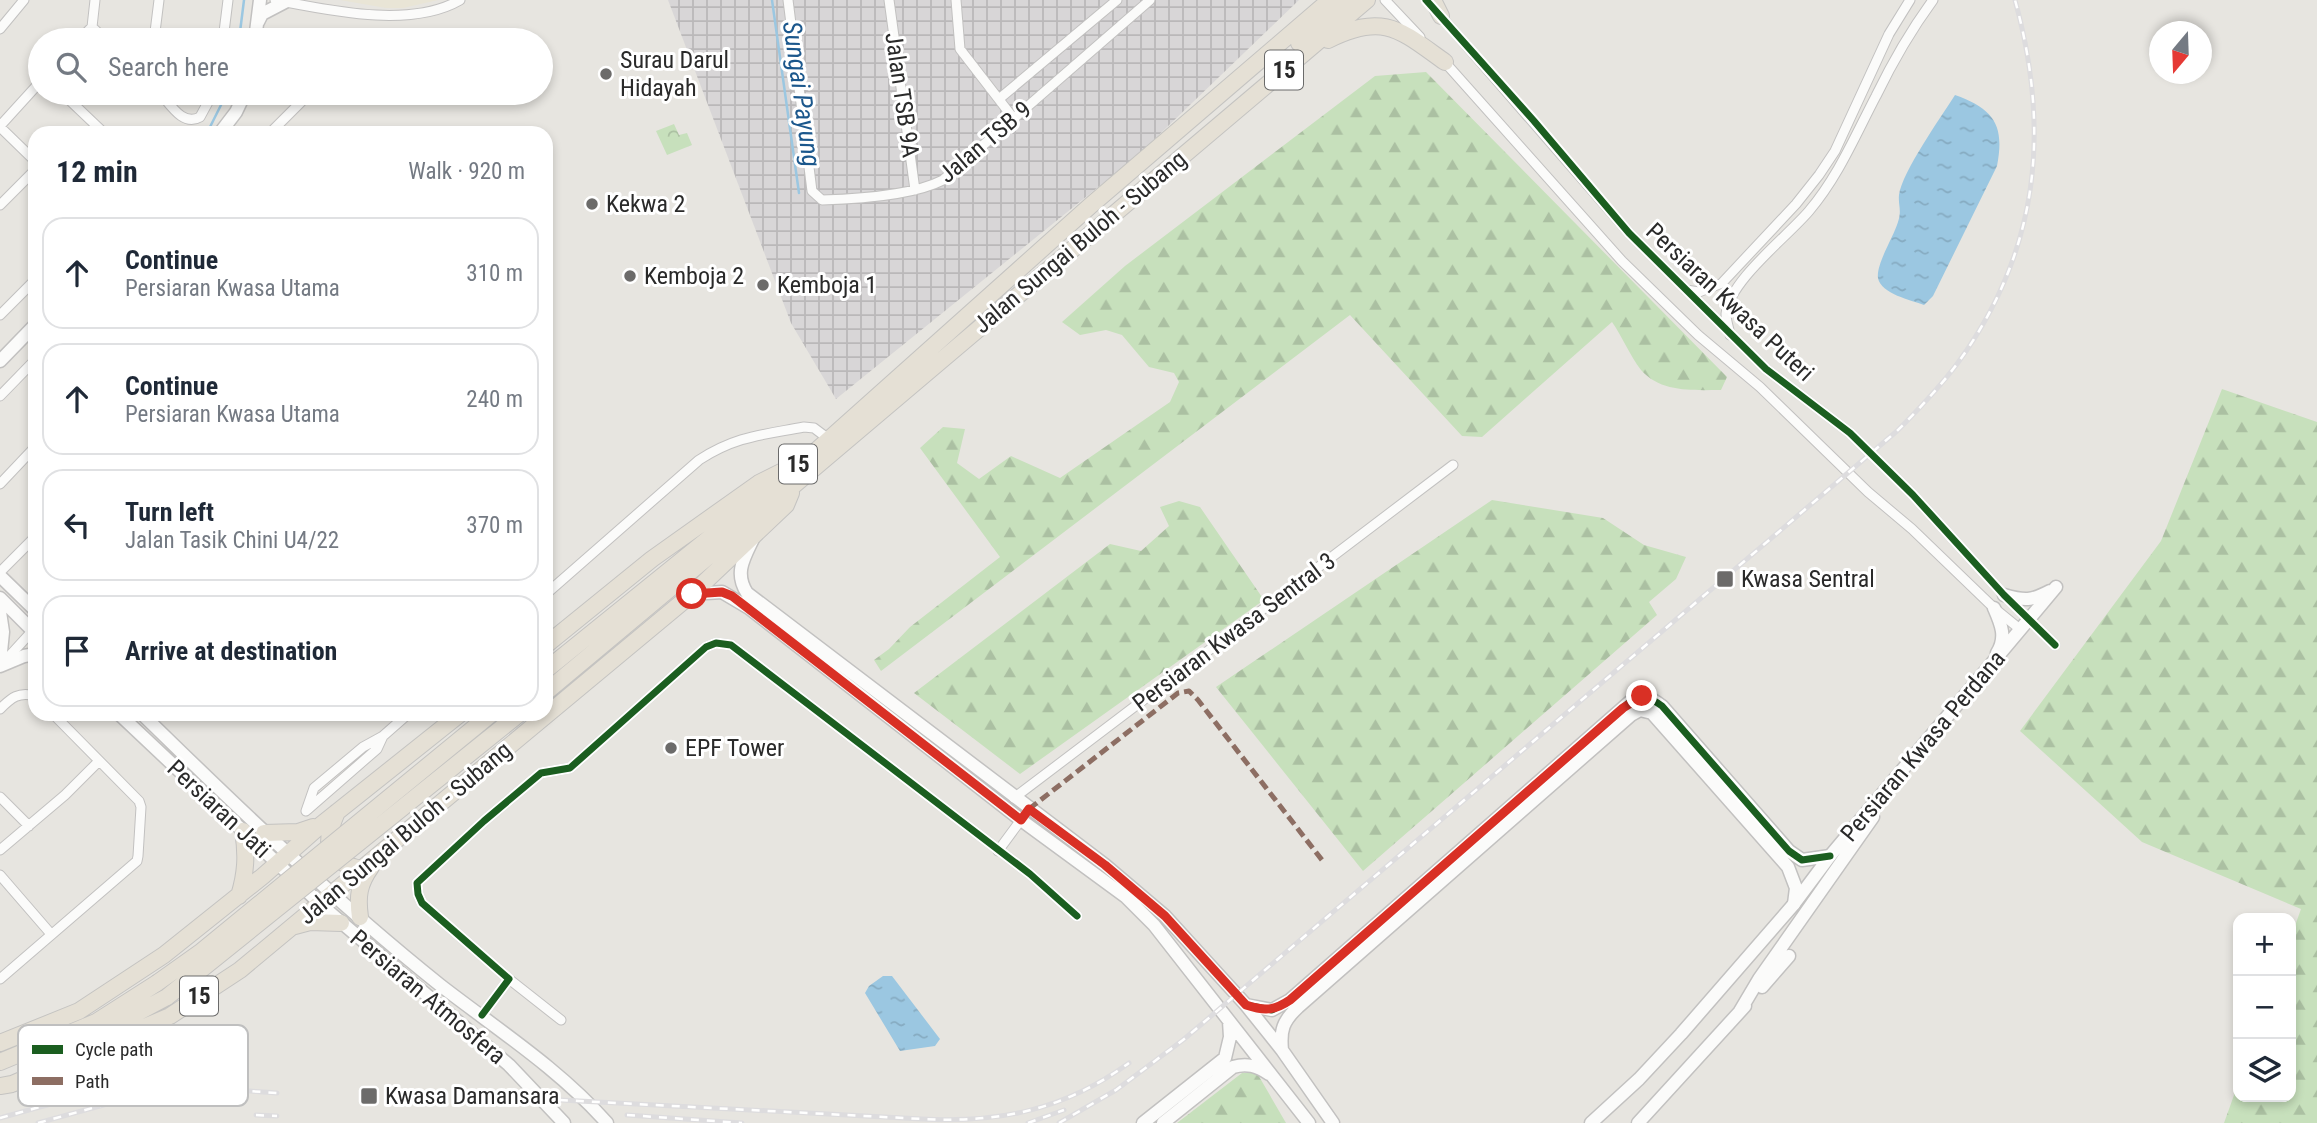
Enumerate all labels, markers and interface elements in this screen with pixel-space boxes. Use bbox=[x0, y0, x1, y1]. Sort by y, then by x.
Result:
water label: Sungai Payung bbox=[777, 19, 827, 169]
north arrow bbox=[2149, 21, 2212, 84]
search box bbox=[28, 28, 553, 105]
street label: Jalan TSB 9A bbox=[879, 31, 925, 159]
place label: Surau Darul Hidayah bbox=[620, 46, 729, 102]
icon: search bbox=[52, 48, 90, 86]
road number: 15 bbox=[1265, 50, 1303, 90]
text: Search here bbox=[108, 52, 229, 82]
marker: Surau Darul Hidayah bbox=[598, 66, 614, 82]
street label: Jalan TSB 9 bbox=[933, 95, 1037, 189]
street label: Jalan Sungai Buloh - Subang bbox=[968, 145, 1192, 339]
text: 12 min bbox=[56, 154, 138, 189]
text: Walk · 920 m bbox=[408, 158, 525, 185]
place label: Kekwa 2 bbox=[606, 190, 685, 218]
marker: Kekwa 2 bbox=[584, 196, 600, 212]
street label: Persiaran Kwasa Puteri bbox=[1641, 217, 1819, 387]
text: Continue bbox=[125, 245, 218, 275]
icon: ahead bbox=[58, 254, 96, 292]
text: 310 m bbox=[466, 260, 523, 287]
place label: Kemboja 2 bbox=[644, 262, 744, 290]
marker: Kemboja 2 bbox=[622, 268, 638, 284]
place label: Kemboja 1 bbox=[777, 271, 877, 299]
text: Persiaran Kwasa Utama bbox=[125, 275, 340, 302]
marker: Kemboja 1 bbox=[755, 277, 771, 293]
text: Continue bbox=[125, 371, 218, 401]
icon: ahead bbox=[58, 380, 96, 418]
text: 240 m bbox=[466, 386, 523, 413]
text: Persiaran Kwasa Utama bbox=[125, 401, 340, 428]
road number: 15 bbox=[779, 445, 817, 484]
text: Turn left bbox=[125, 497, 214, 527]
icon: left bbox=[58, 506, 96, 544]
text: 370 m bbox=[466, 512, 523, 539]
text: Jalan Tasik Chini U4/22 bbox=[125, 527, 339, 554]
street label: Persiaran Kwasa Sentral 3 bbox=[1127, 547, 1341, 717]
place label: Kwasa Sentral bbox=[1741, 565, 1875, 593]
marker: Kwasa Sentral bbox=[1715, 569, 1735, 589]
route start bbox=[676, 578, 707, 609]
icon: arrive bbox=[58, 632, 96, 670]
text: Arrive at destination bbox=[125, 636, 337, 666]
street label: Persiaran Kwasa Perdana bbox=[1835, 645, 2011, 847]
route end bbox=[1626, 680, 1657, 711]
place label: EPF Tower bbox=[685, 734, 784, 762]
street label: Jalan Sungai Buloh - Subang bbox=[293, 736, 517, 930]
marker: EPF Tower bbox=[663, 740, 679, 756]
street label: Persiaran Jati bbox=[162, 754, 276, 864]
map controls bbox=[2233, 913, 2296, 1102]
button: + bbox=[2233, 913, 2296, 976]
street label: Persiaran Atmosfera bbox=[345, 924, 511, 1070]
road number: 15 bbox=[180, 976, 218, 1015]
button: − bbox=[2233, 976, 2296, 1039]
legend bbox=[18, 1025, 248, 1106]
text: Cycle path bbox=[75, 1038, 153, 1061]
button: layers bbox=[2233, 1039, 2296, 1102]
text: Path bbox=[75, 1070, 109, 1093]
place label: Kwasa Damansara bbox=[385, 1082, 560, 1110]
marker: Kwasa Damansara bbox=[359, 1086, 379, 1106]

